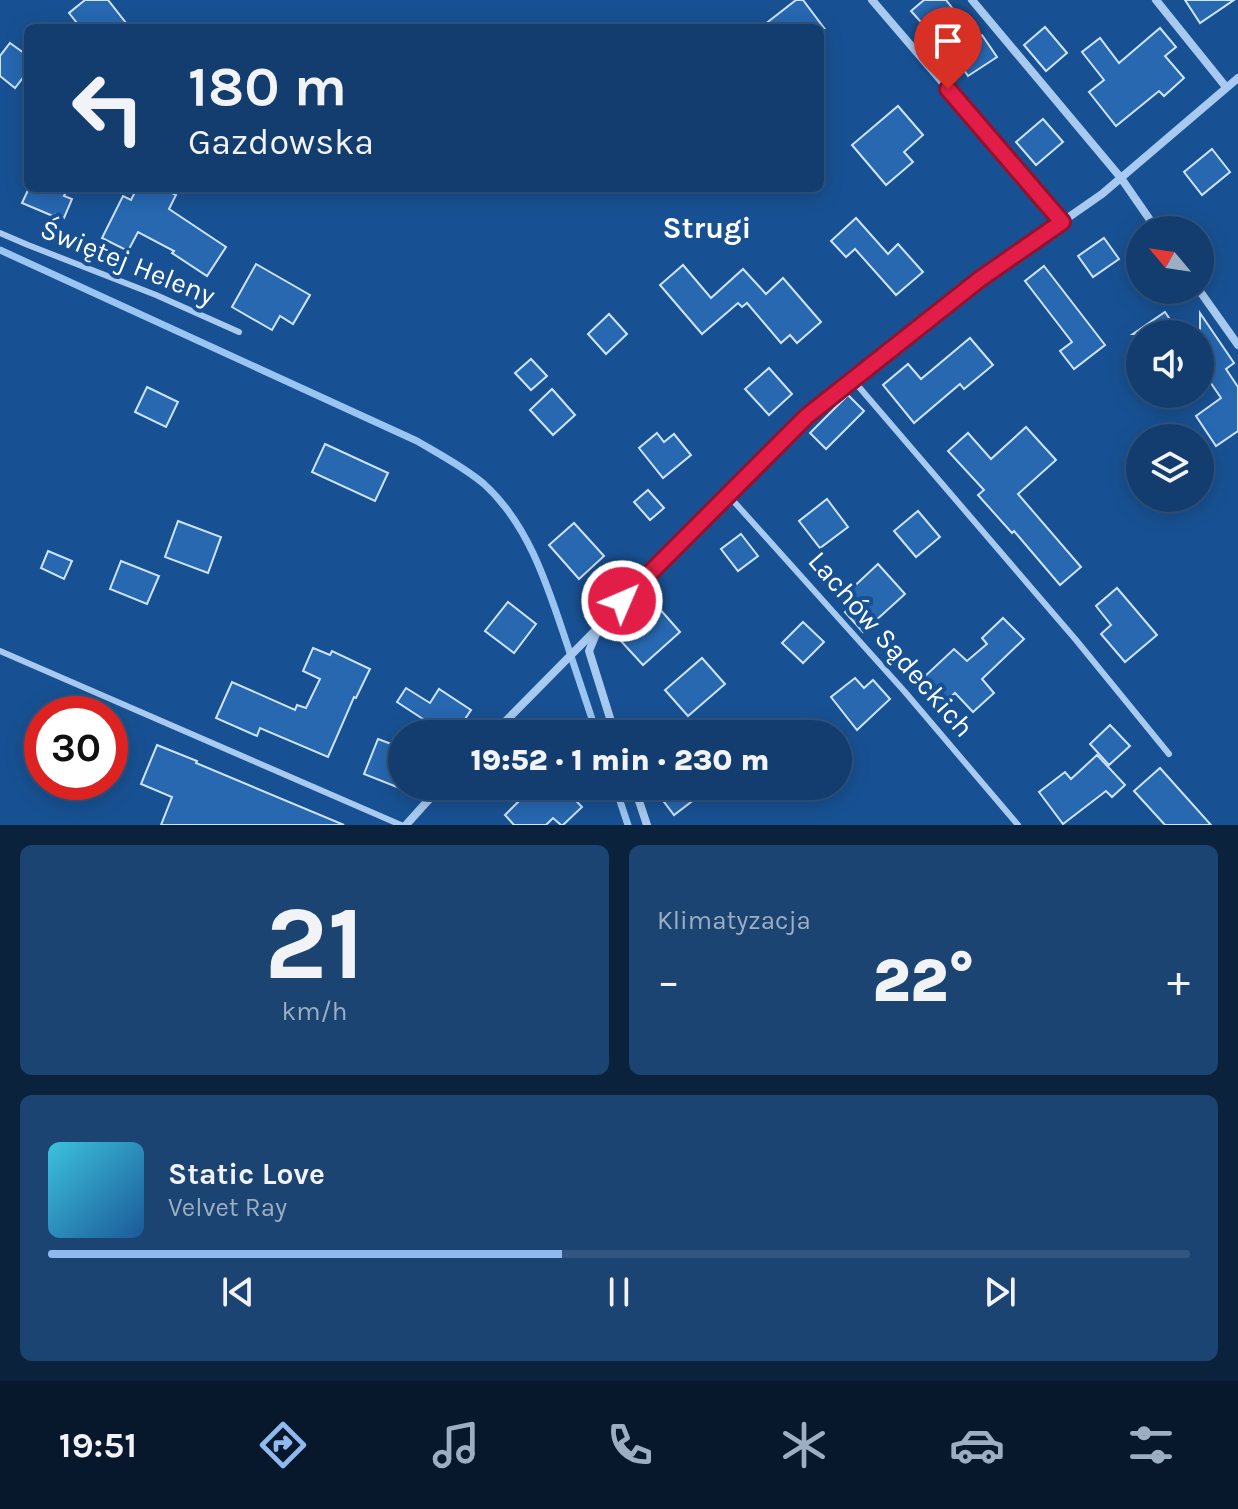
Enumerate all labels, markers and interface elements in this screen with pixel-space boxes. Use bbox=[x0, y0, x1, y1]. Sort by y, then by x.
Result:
pin bbox=[914, 7, 982, 89]
icon: arrive bbox=[926, 19, 970, 63]
text: 180 m bbox=[188, 54, 347, 119]
icon: left bbox=[56, 56, 160, 160]
text: Gazdowska bbox=[188, 121, 374, 163]
district label: Strugi bbox=[663, 210, 751, 246]
street label: Świętej Heleny bbox=[36, 212, 220, 312]
north arrow bbox=[1126, 216, 1214, 304]
map controls bbox=[1126, 216, 1214, 512]
button: sound bbox=[1126, 320, 1214, 408]
button: layers bbox=[1126, 424, 1214, 512]
street label: Lachów Sądeckich bbox=[801, 544, 981, 744]
position arrow bbox=[580, 559, 664, 643]
speed limit sign: 30 bbox=[24, 696, 128, 800]
text: 19:52 · 1 min · 230 m bbox=[471, 742, 769, 778]
text: 21 bbox=[265, 883, 365, 1004]
text: Klimatyzacja bbox=[657, 905, 811, 936]
text: 22° bbox=[872, 946, 975, 1016]
text: − bbox=[657, 956, 680, 1007]
text: + bbox=[1167, 956, 1190, 1007]
text: km/h bbox=[282, 996, 347, 1027]
text: Static Love bbox=[168, 1156, 325, 1192]
text: Velvet Ray bbox=[168, 1192, 287, 1223]
icon: previous bbox=[216, 1270, 260, 1314]
icon: pause bbox=[597, 1270, 641, 1314]
icon: next bbox=[978, 1270, 1022, 1314]
icon: directions bbox=[255, 1417, 311, 1473]
icon: music bbox=[428, 1417, 484, 1473]
icon: phone bbox=[602, 1417, 658, 1473]
icon: climate bbox=[776, 1417, 832, 1473]
icon: car bbox=[949, 1417, 1005, 1473]
icon: filters bbox=[1123, 1417, 1179, 1473]
text: 19:51 bbox=[59, 1424, 137, 1466]

